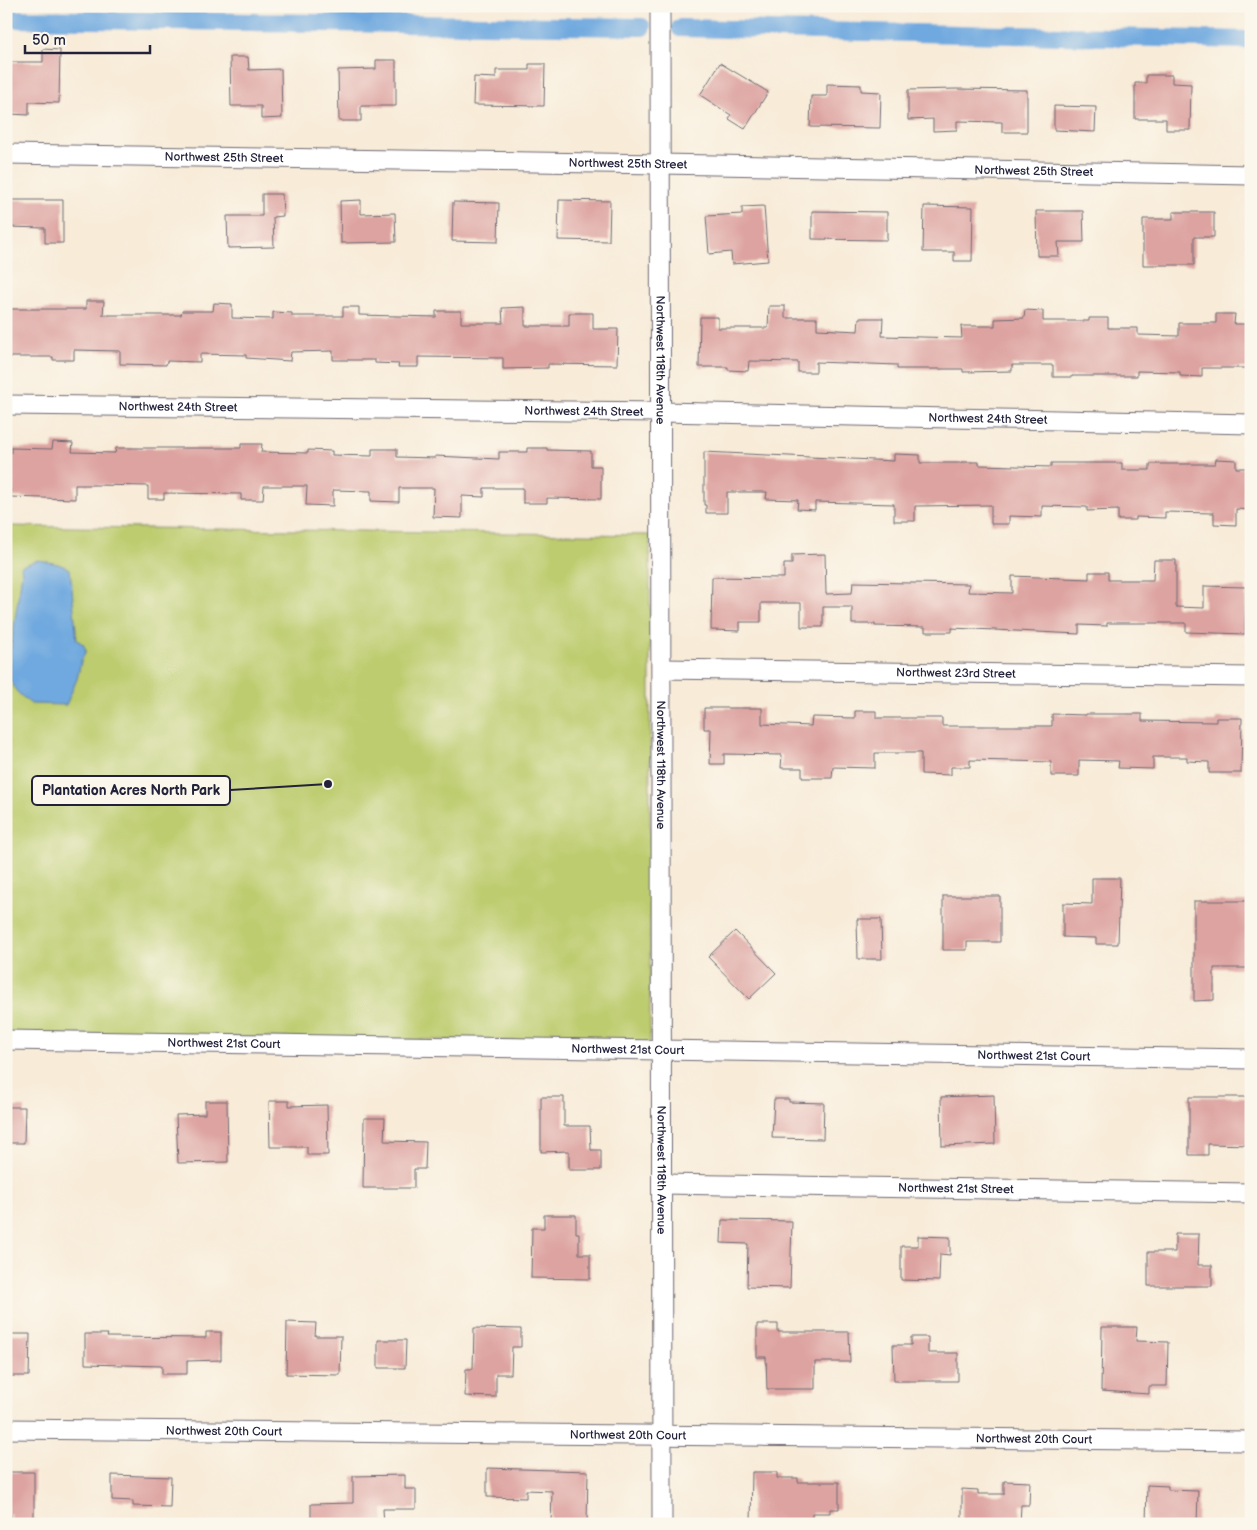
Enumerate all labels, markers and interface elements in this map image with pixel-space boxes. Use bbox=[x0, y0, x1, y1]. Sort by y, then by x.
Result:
scale bar bbox=[25, 22, 150, 54]
text: 50 m bbox=[32, 31, 66, 50]
street label: Northwest 25th Street bbox=[164, 149, 284, 166]
street label: Northwest 25th Street bbox=[568, 156, 688, 173]
street label: Northwest 25th Street bbox=[974, 163, 1094, 180]
street label: Northwest 118th Avenue bbox=[652, 296, 668, 424]
street label: Northwest 24th Street bbox=[118, 399, 238, 415]
street label: Northwest 24th Street bbox=[524, 404, 644, 420]
street label: Northwest 24th Street bbox=[928, 410, 1048, 428]
street label: Northwest 23rd Street bbox=[896, 665, 1016, 682]
street label: Northwest 118th Avenue bbox=[653, 701, 668, 829]
callout: Plantation Acres North Park bbox=[32, 776, 230, 805]
text: Plantation Acres North Park bbox=[42, 782, 221, 799]
street label: Northwest 21st Court bbox=[167, 1035, 281, 1052]
street label: Northwest 21st Court bbox=[571, 1042, 685, 1058]
street label: Northwest 21st Court bbox=[977, 1048, 1091, 1065]
street label: Northwest 118th Avenue bbox=[653, 1106, 669, 1234]
street label: Northwest 21st Street bbox=[898, 1181, 1014, 1197]
street label: Northwest 20th Court bbox=[166, 1424, 283, 1440]
street label: Northwest 20th Court bbox=[570, 1427, 687, 1444]
street label: Northwest 20th Court bbox=[976, 1431, 1093, 1447]

